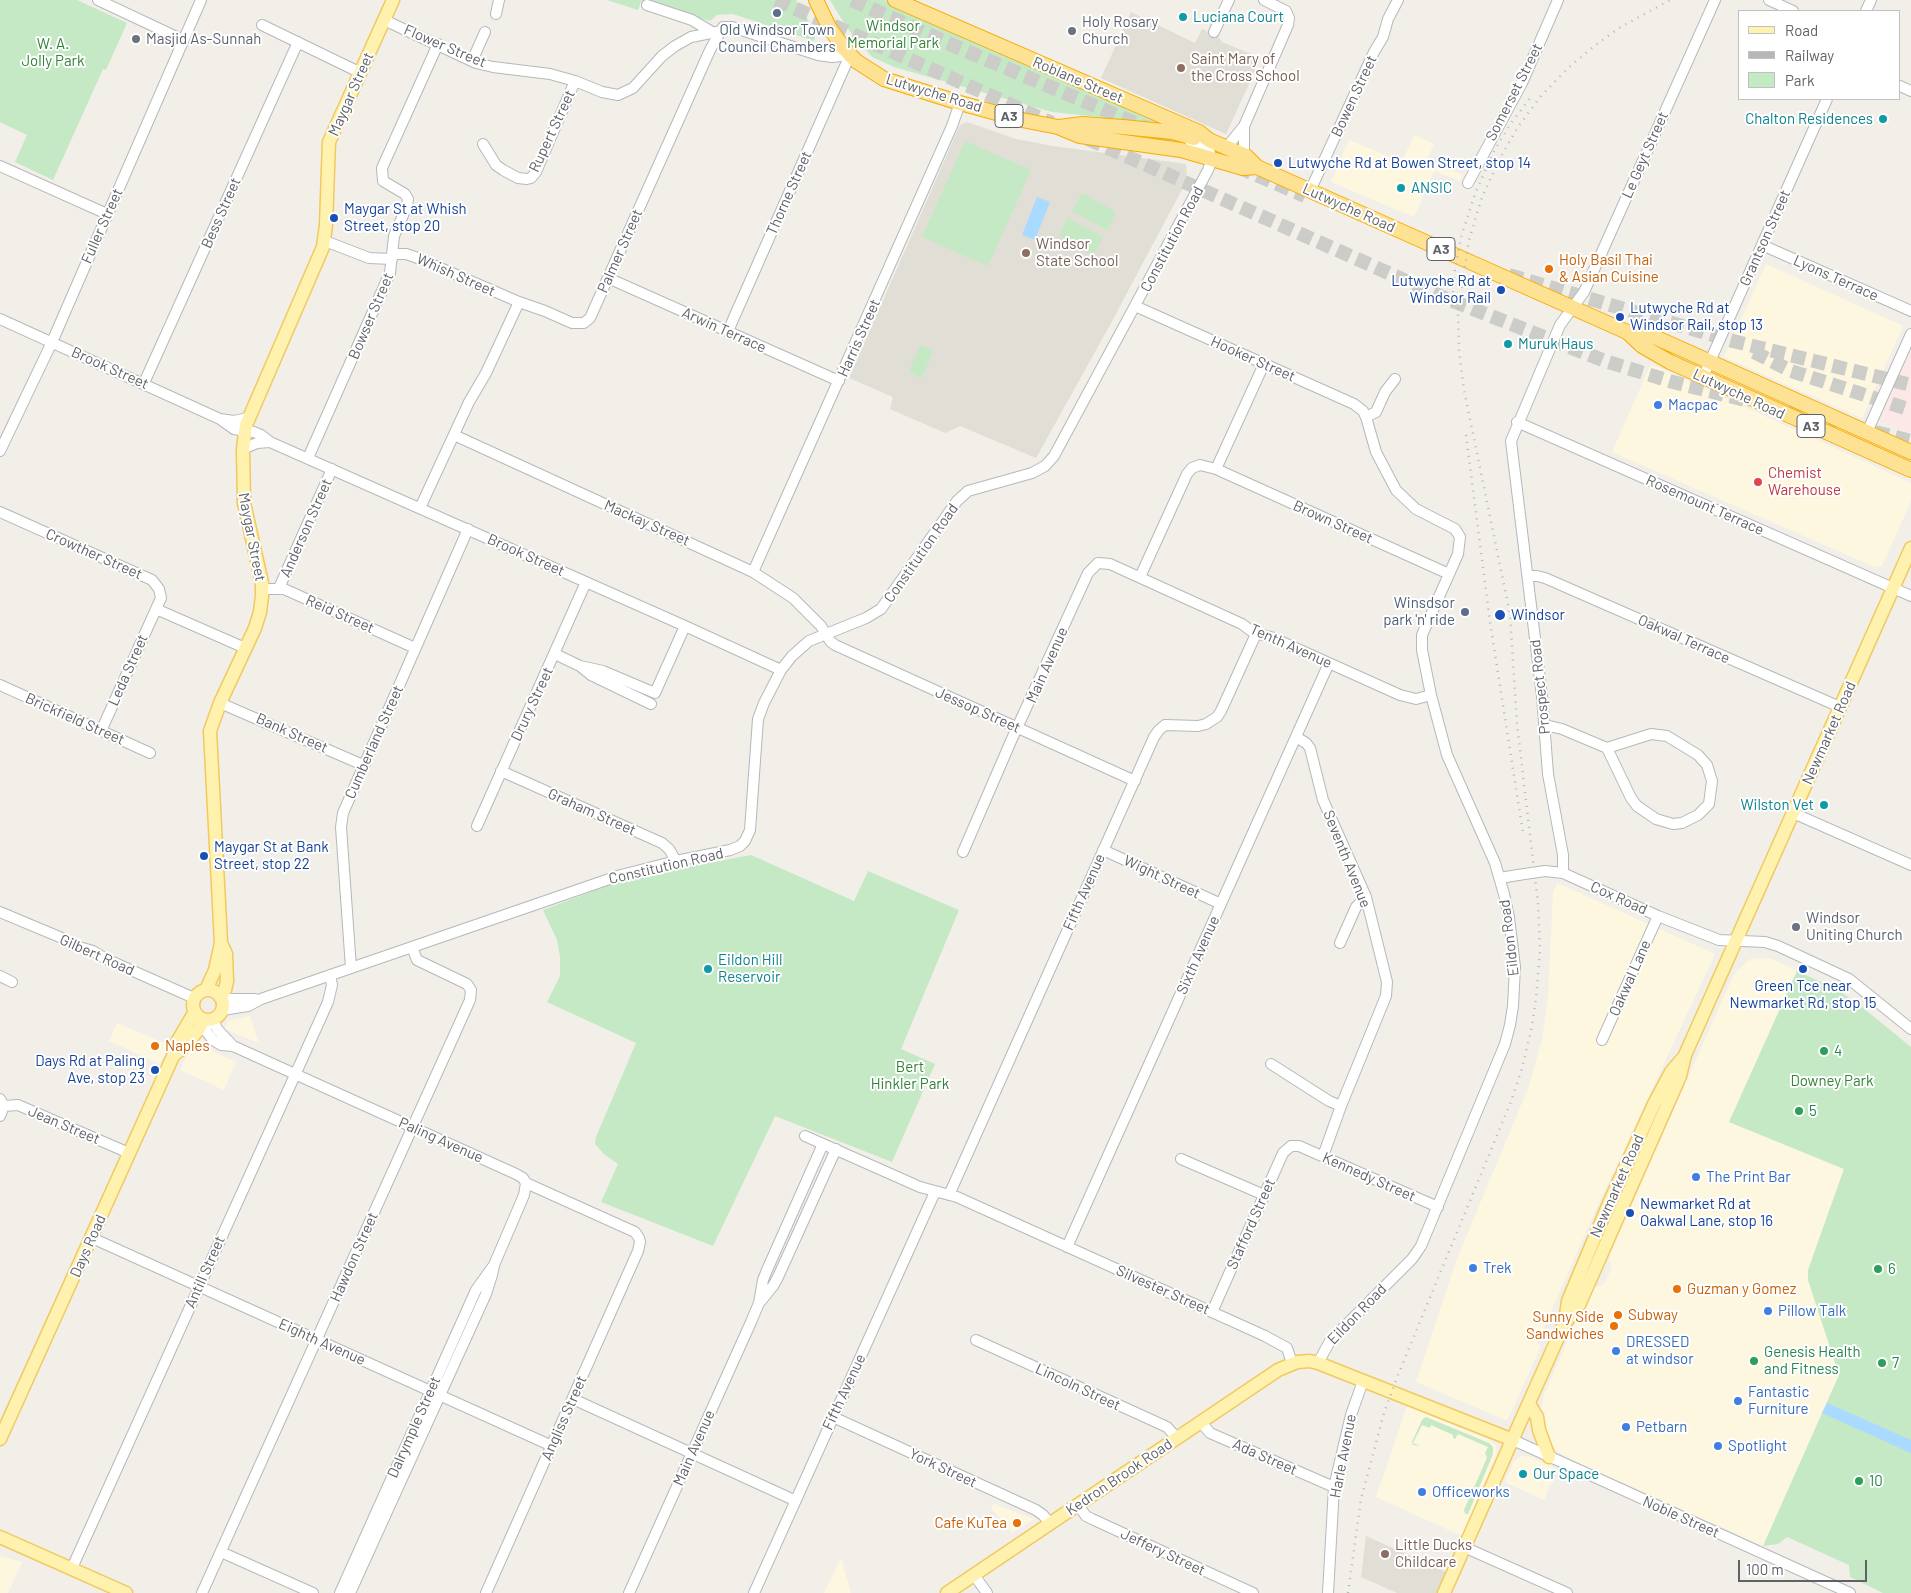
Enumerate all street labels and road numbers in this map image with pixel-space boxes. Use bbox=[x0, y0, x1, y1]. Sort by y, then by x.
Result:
street label: Flower Street bbox=[401, 21, 489, 71]
street label: Somerset Street bbox=[1482, 40, 1546, 144]
street label: Maygar Street bbox=[324, 49, 378, 139]
street label: Bowen Street bbox=[1327, 52, 1381, 140]
street label: Roblane Street bbox=[1030, 53, 1126, 107]
street label: Lutwyche Road bbox=[884, 70, 984, 116]
street label: Rupert Street bbox=[525, 87, 579, 175]
road number: A3 bbox=[995, 104, 1023, 128]
street label: Le Geyt Street bbox=[1618, 109, 1672, 201]
street label: Thorne Street bbox=[762, 148, 816, 238]
street label: Bess Street bbox=[197, 175, 245, 251]
street label: Lutwyche Road bbox=[1300, 180, 1398, 236]
street label: Constitution Road bbox=[1137, 183, 1207, 295]
street label: Fuller Street bbox=[77, 186, 127, 266]
street label: Grantson Street bbox=[1736, 187, 1794, 289]
street label: Palmer Street bbox=[594, 206, 646, 296]
road number: A3 bbox=[1427, 238, 1455, 260]
street label: Whish Street bbox=[414, 250, 498, 300]
street label: Lyons Terrace bbox=[1791, 251, 1881, 305]
street label: Bowser Street bbox=[345, 270, 397, 362]
street label: Harris Street bbox=[834, 296, 884, 380]
street label: Arwin Terrace bbox=[679, 303, 769, 357]
street label: Hooker Street bbox=[1208, 332, 1298, 386]
street label: Brook Street bbox=[69, 343, 151, 393]
street label: Lutwyche Road bbox=[1690, 365, 1788, 423]
road number: A3 bbox=[1797, 414, 1825, 438]
street label: Rosemount Terrace bbox=[1643, 471, 1767, 539]
street label: Anderson Street bbox=[276, 476, 336, 580]
street label: Maygar Street bbox=[235, 491, 269, 583]
street label: Mackay Street bbox=[601, 496, 693, 550]
street label: Brown Street bbox=[1290, 496, 1376, 548]
street label: Constitution Road bbox=[880, 500, 962, 606]
street label: Crowther Street bbox=[43, 525, 145, 583]
street label: Brook Street bbox=[485, 530, 567, 580]
street label: Reid Street bbox=[303, 591, 377, 637]
street label: Oakwal Terrace bbox=[1635, 611, 1733, 667]
street label: Tenth Avenue bbox=[1247, 620, 1335, 672]
street label: Main Avenue bbox=[1022, 624, 1072, 706]
street label: Leda Street bbox=[104, 631, 152, 709]
street label: Prospect Road bbox=[1526, 639, 1554, 735]
street label: Drury Street bbox=[507, 664, 557, 744]
street label: Newmarket Road bbox=[1798, 679, 1860, 787]
street label: Cumberland Street bbox=[341, 682, 407, 802]
street label: Jessop Street bbox=[933, 683, 1023, 737]
street label: Brickfield Street bbox=[23, 689, 127, 749]
street label: Bank Street bbox=[253, 709, 331, 757]
street label: Graham Street bbox=[545, 785, 639, 839]
street label: Seventh Avenue bbox=[1319, 808, 1375, 910]
street label: Constitution Road bbox=[607, 844, 725, 888]
street label: Fifth Avenue bbox=[1059, 851, 1109, 933]
street label: Wight Street bbox=[1121, 851, 1203, 903]
street label: Cox Road bbox=[1588, 877, 1650, 919]
street label: Eildon Road bbox=[1495, 899, 1523, 977]
street label: Sixth Avenue bbox=[1173, 913, 1223, 997]
street label: Gilbert Road bbox=[57, 931, 137, 979]
street label: Oakwal Lane bbox=[1605, 937, 1655, 1019]
street label: Jean Street bbox=[25, 1102, 103, 1148]
street label: Paling Avenue bbox=[396, 1113, 486, 1167]
street label: Newmarket Road bbox=[1586, 1132, 1648, 1240]
street label: Kennedy Street bbox=[1320, 1148, 1418, 1206]
street label: Stafford Street bbox=[1223, 1176, 1279, 1272]
street label: Hawdon Street bbox=[326, 1209, 382, 1305]
street label: Days Road bbox=[66, 1212, 110, 1280]
street label: Antill Street bbox=[181, 1233, 229, 1311]
street label: Silvester Street bbox=[1113, 1261, 1213, 1319]
street label: Eildon Road bbox=[1324, 1280, 1390, 1348]
street label: Eighth Avenue bbox=[276, 1315, 368, 1369]
street label: Fifth Avenue bbox=[819, 1351, 869, 1433]
street label: Lincoln Street bbox=[1033, 1359, 1123, 1415]
street label: Dalrymple Street bbox=[384, 1373, 444, 1481]
street label: Angliss Street bbox=[537, 1373, 591, 1463]
street label: Main Avenue bbox=[669, 1407, 719, 1489]
street label: Harle Avenue bbox=[1326, 1413, 1360, 1499]
street label: Kedron Brook Road bbox=[1062, 1435, 1176, 1519]
street label: Ada Street bbox=[1230, 1435, 1300, 1479]
street label: York Street bbox=[906, 1444, 980, 1492]
street label: Noble Street bbox=[1640, 1492, 1722, 1542]
street label: Jeffery Street bbox=[1118, 1525, 1208, 1579]

